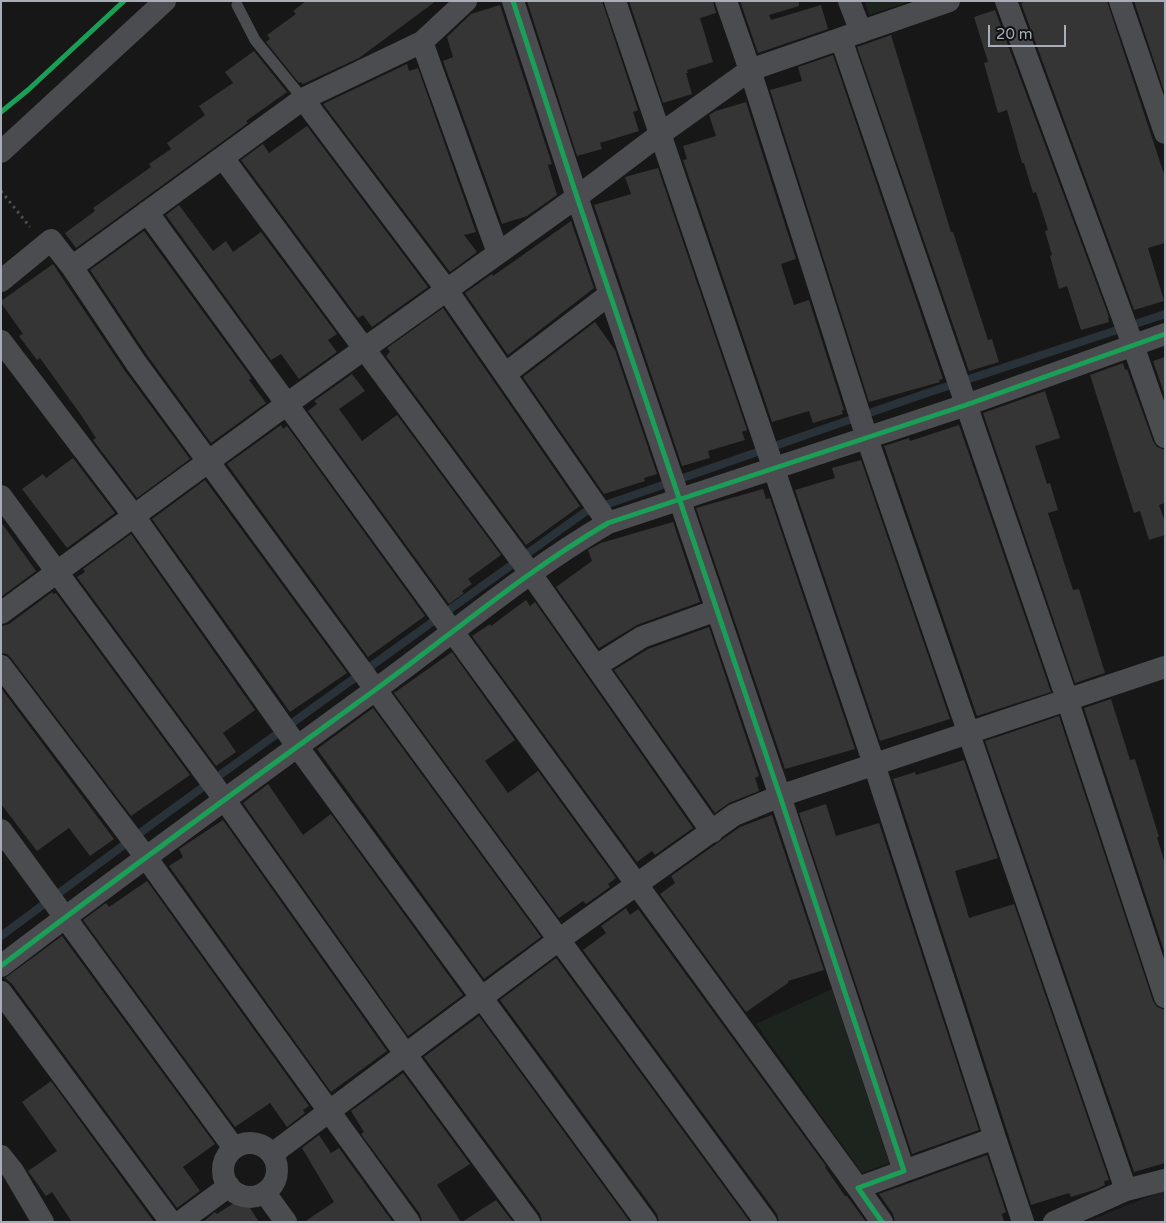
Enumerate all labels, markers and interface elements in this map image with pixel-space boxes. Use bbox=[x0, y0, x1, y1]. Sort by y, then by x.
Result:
scale bar bbox=[991, 15, 1068, 47]
text: 20 m bbox=[996, 25, 1033, 43]

